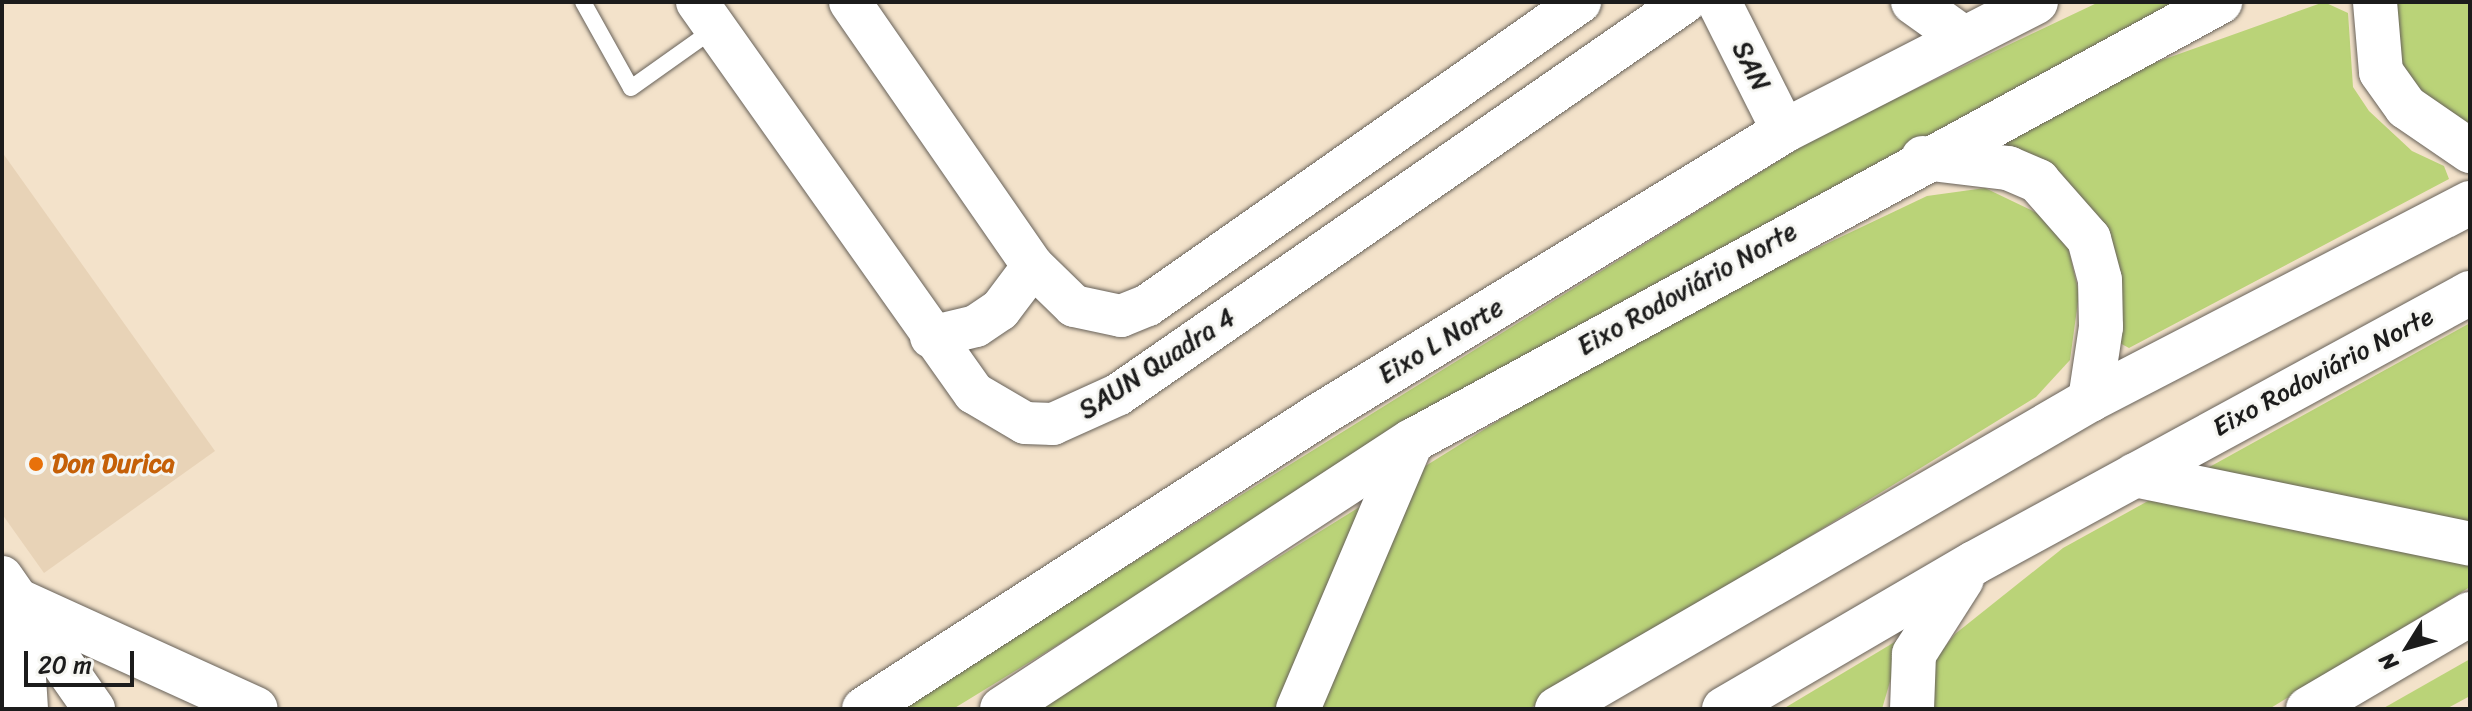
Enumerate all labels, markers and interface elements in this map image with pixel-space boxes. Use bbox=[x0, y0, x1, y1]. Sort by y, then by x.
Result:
street label: SAN bbox=[1725, 36, 1777, 96]
street label: Eixo Rodoviário Norte bbox=[1571, 215, 1803, 363]
street label: Eixo L Norte bbox=[1373, 292, 1509, 390]
street label: Eixo Rodoviário Norte bbox=[2206, 300, 2440, 444]
street label: SAUN Quadra 4 bbox=[1073, 302, 1241, 426]
place label: Don Durica bbox=[52, 448, 175, 480]
marker: Don Durica bbox=[27, 455, 45, 473]
north arrow bbox=[2368, 607, 2448, 687]
scale bar bbox=[28, 635, 138, 685]
text: 20 m bbox=[38, 644, 92, 686]
text: N bbox=[2368, 644, 2409, 680]

